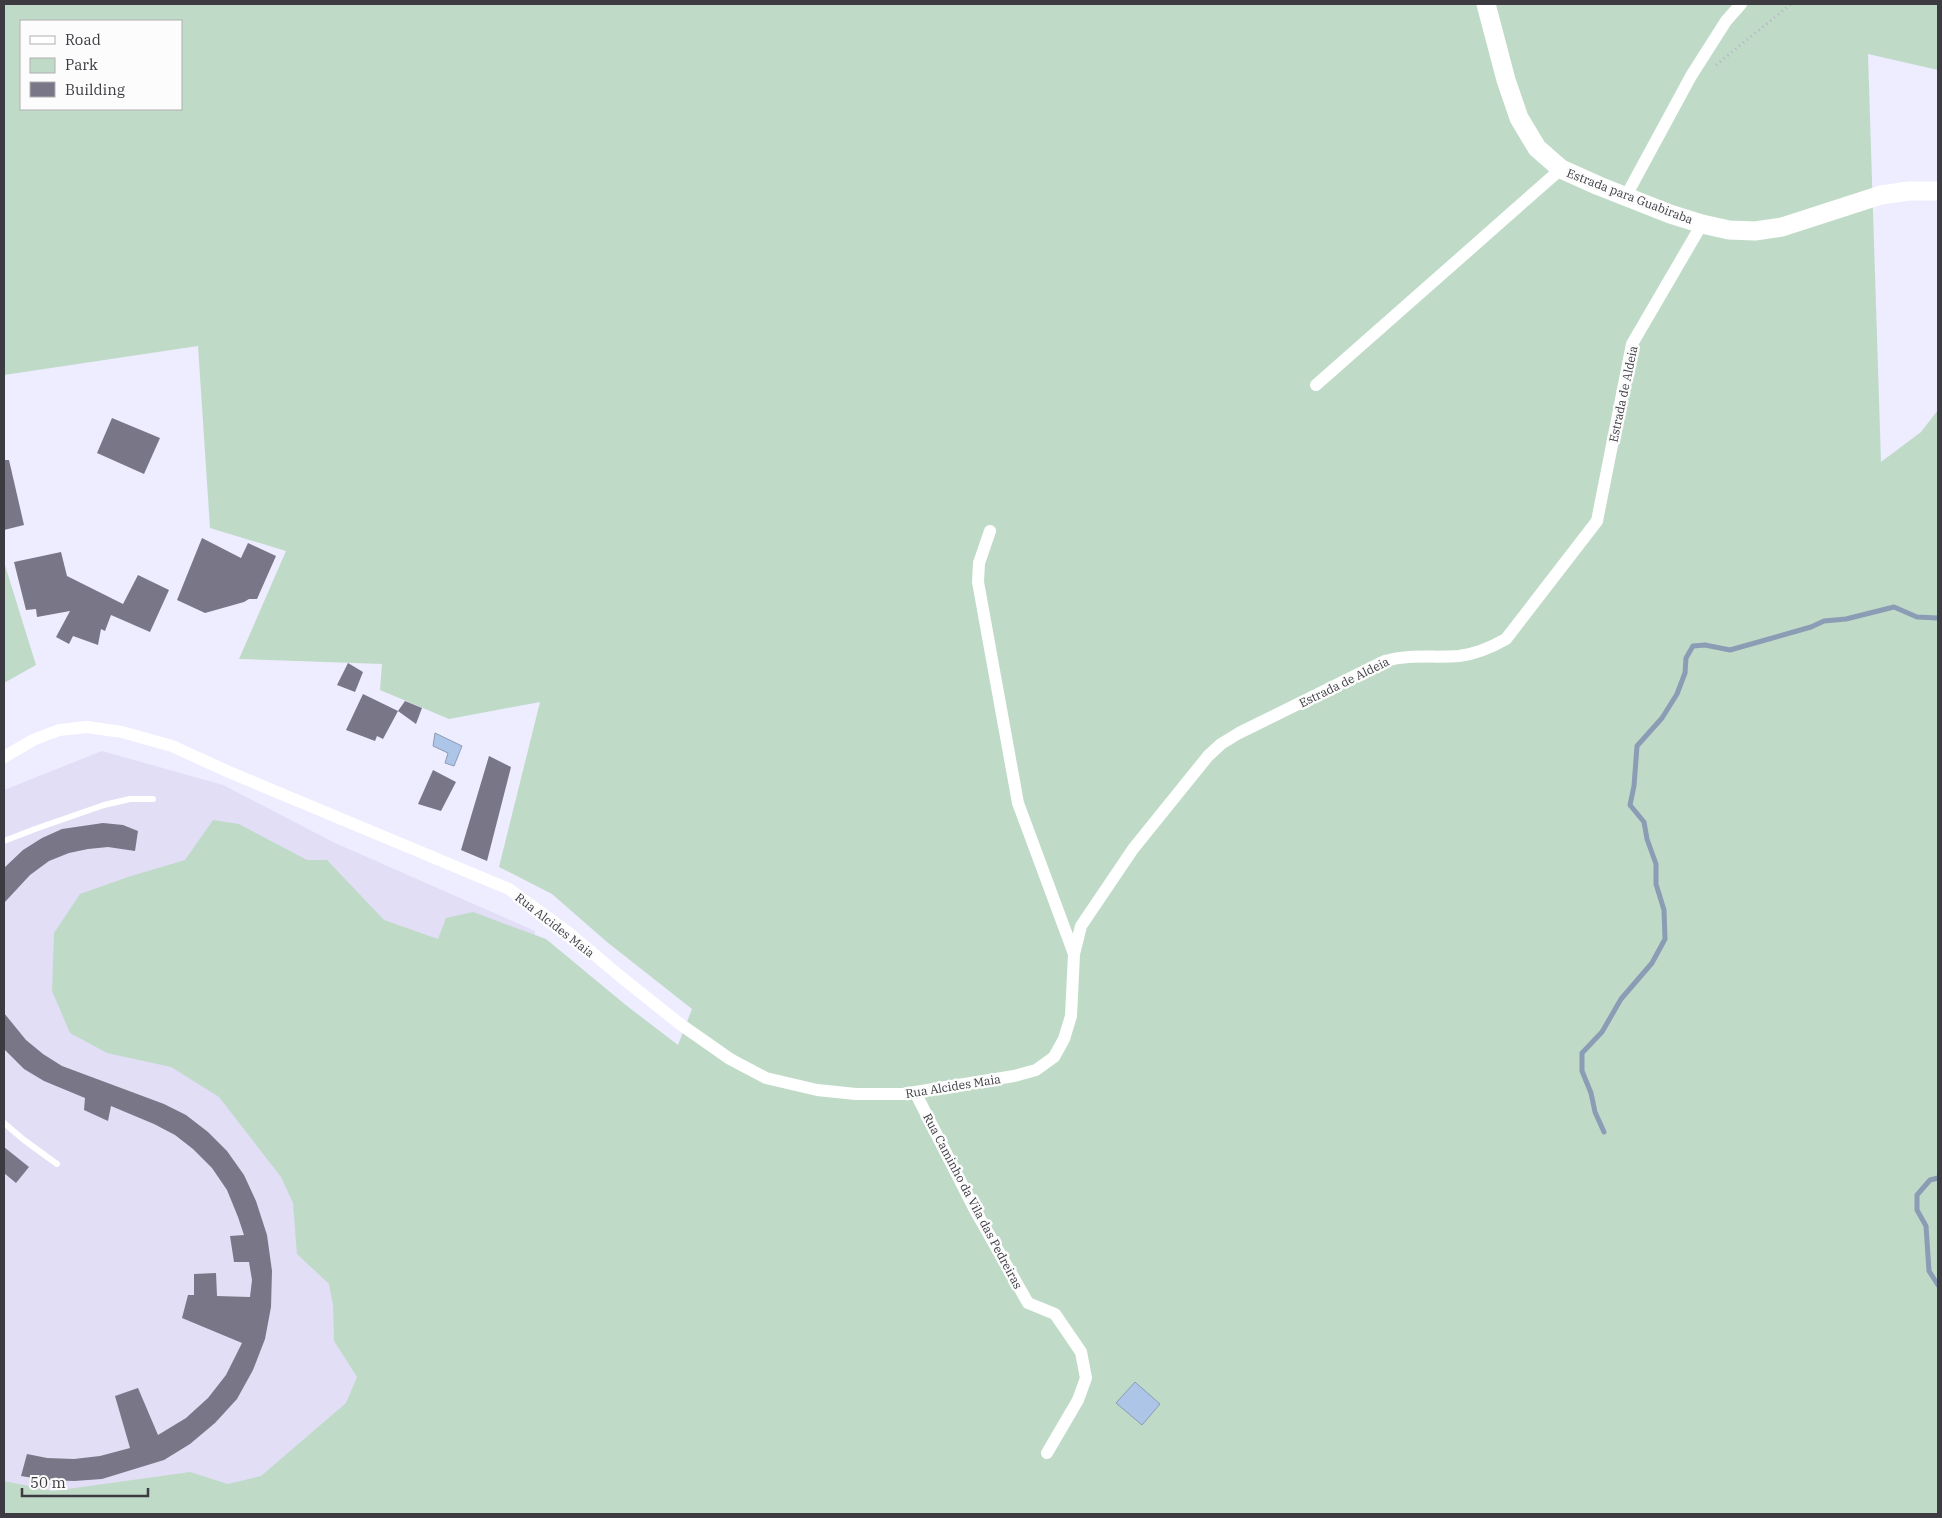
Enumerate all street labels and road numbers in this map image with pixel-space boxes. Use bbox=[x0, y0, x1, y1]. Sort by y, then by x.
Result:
street label: Estrada para Guabiraba bbox=[1565, 165, 1696, 227]
street label: Estrada de Aldeia bbox=[1605, 344, 1641, 444]
street label: Estrada de Aldeia bbox=[1296, 653, 1392, 710]
street label: Rua Alcides Maia bbox=[512, 889, 598, 961]
street label: Rua Alcides Maia bbox=[904, 1071, 1002, 1101]
street label: Rua Caminho da Vila das Pedreiras bbox=[920, 1111, 1026, 1292]

